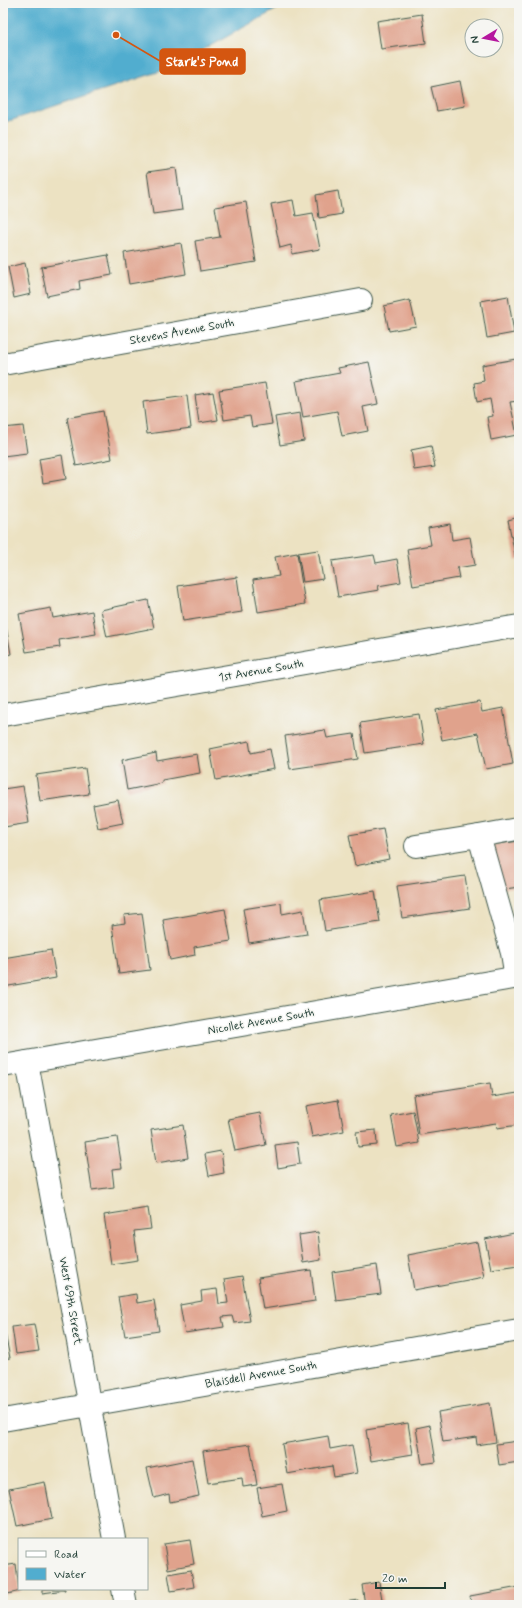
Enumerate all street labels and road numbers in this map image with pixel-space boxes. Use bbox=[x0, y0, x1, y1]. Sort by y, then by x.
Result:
street label: Stevens Avenue South bbox=[128, 315, 236, 349]
street label: 1st Avenue South bbox=[217, 656, 305, 686]
street label: Nicollet Avenue South bbox=[206, 1005, 316, 1039]
street label: West 69th Street bbox=[54, 1256, 86, 1346]
street label: Blaisdell Avenue South bbox=[204, 1357, 318, 1393]

